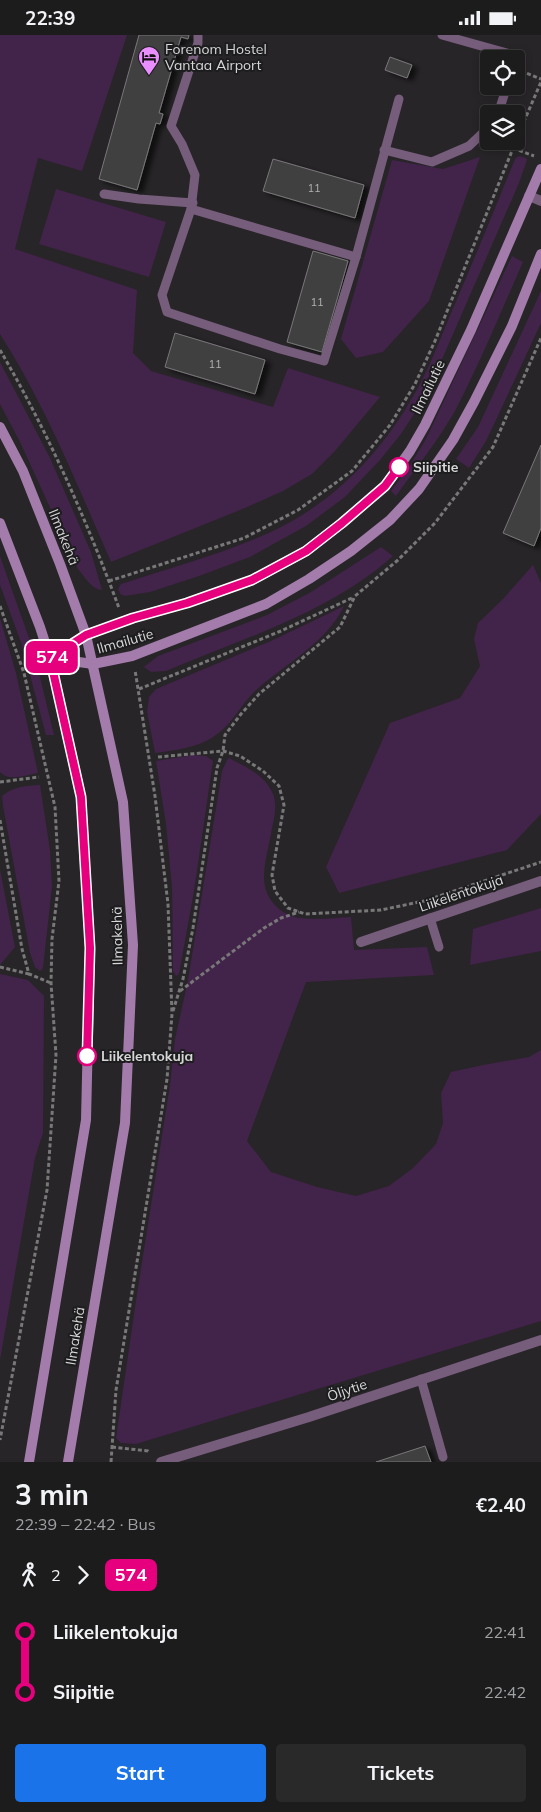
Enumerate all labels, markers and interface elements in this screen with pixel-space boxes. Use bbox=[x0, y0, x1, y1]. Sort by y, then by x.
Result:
text: 22:39 bbox=[25, 6, 75, 30]
place label: Forenom Hostel Vantaa Airport bbox=[165, 40, 267, 74]
hotel icon: Forenom Hostel Vantaa Airport bbox=[137, 45, 161, 76]
map controls bbox=[480, 50, 525, 150]
button: locate bbox=[480, 50, 525, 95]
button: layers bbox=[480, 105, 525, 150]
house number: 11 bbox=[307, 181, 321, 195]
house number: 11 bbox=[310, 295, 324, 309]
house number: 11 bbox=[208, 357, 222, 371]
street label: Ilmailutie bbox=[407, 357, 449, 417]
marker: Siipitie bbox=[389, 457, 409, 477]
place label: Siipitie bbox=[413, 458, 459, 476]
street label: Ilmakehä bbox=[45, 506, 83, 568]
street label: Ilmailutie bbox=[95, 624, 155, 658]
line badge: 574 bbox=[23, 641, 81, 673]
text: 574 bbox=[36, 645, 68, 668]
street label: Liikelentokuja bbox=[416, 870, 506, 916]
street label: Ilmakehä bbox=[107, 906, 127, 966]
marker: Liikelentokuja bbox=[77, 1046, 97, 1066]
place label: Liikelentokuja bbox=[101, 1047, 193, 1065]
street label: Ilmakehä bbox=[62, 1306, 88, 1366]
street label: Öljytie bbox=[325, 1375, 369, 1405]
text: 3 min bbox=[15, 1477, 89, 1512]
text: €2.40 bbox=[476, 1493, 526, 1517]
text: 22:39 – 22:42 · Bus bbox=[15, 1514, 156, 1534]
icon: walk bbox=[15, 1561, 43, 1589]
icon: forward bbox=[69, 1561, 97, 1589]
text: 574 bbox=[115, 1563, 147, 1586]
text: 2 bbox=[51, 1565, 61, 1585]
text: Liikelentokuja bbox=[53, 1620, 178, 1644]
text: 22:41 bbox=[484, 1622, 526, 1642]
text: Siipitie bbox=[53, 1680, 114, 1704]
text: 22:42 bbox=[484, 1682, 526, 1702]
button: Start bbox=[15, 1744, 266, 1802]
button: Tickets bbox=[276, 1744, 526, 1802]

